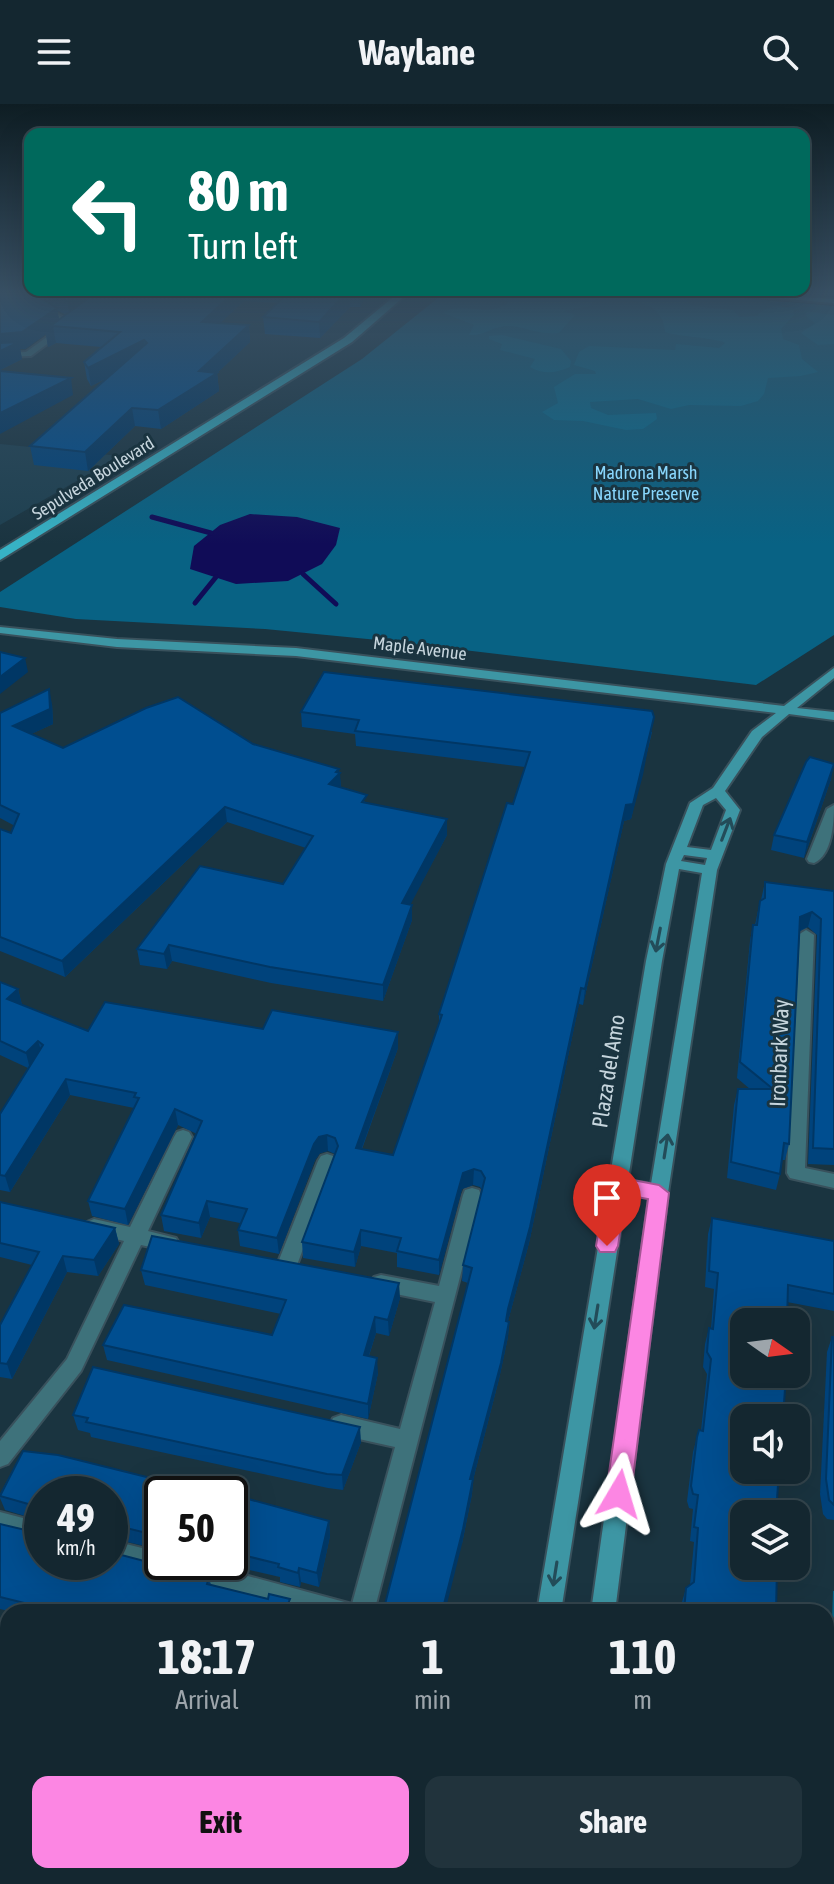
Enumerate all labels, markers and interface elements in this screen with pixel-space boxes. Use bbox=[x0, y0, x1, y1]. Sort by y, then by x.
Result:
icon: menu bbox=[32, 30, 76, 74]
icon: search bbox=[758, 30, 802, 74]
text: Waylane bbox=[359, 31, 475, 73]
text: 80 m bbox=[188, 159, 289, 223]
icon: left bbox=[56, 160, 160, 264]
text: Turn left bbox=[188, 225, 298, 267]
street label: Sepulveda Boulevard bbox=[28, 432, 158, 524]
park label: Madrona Marsh Nature Preserve bbox=[593, 462, 699, 504]
street label: Maple Avenue bbox=[372, 632, 468, 664]
one-way arrow bbox=[720, 817, 734, 842]
one-way arrow bbox=[650, 927, 665, 953]
street label: Ironbark Way bbox=[764, 999, 794, 1107]
street label: Plaza del Amo bbox=[586, 1013, 630, 1129]
one-way arrow bbox=[660, 1134, 675, 1159]
pin bbox=[573, 1164, 641, 1246]
icon: arrive bbox=[585, 1176, 629, 1220]
one-way arrow bbox=[588, 1304, 603, 1329]
north arrow bbox=[730, 1308, 810, 1388]
map controls bbox=[730, 1308, 810, 1580]
button: sound bbox=[730, 1404, 810, 1484]
position arrow bbox=[577, 1452, 661, 1536]
speed limit sign: 50 bbox=[144, 1476, 248, 1580]
text: 49 bbox=[57, 1495, 95, 1540]
button: layers bbox=[730, 1500, 810, 1580]
text: km/h bbox=[56, 1536, 96, 1559]
one-way arrow bbox=[547, 1561, 562, 1586]
text: 18:17 bbox=[158, 1629, 256, 1684]
text: 1 bbox=[421, 1629, 444, 1684]
text: 110 bbox=[609, 1629, 676, 1684]
text: Arrival bbox=[175, 1685, 239, 1715]
text: min bbox=[414, 1685, 451, 1715]
text: m bbox=[633, 1685, 652, 1715]
button: Exit bbox=[32, 1776, 409, 1868]
button: Share bbox=[425, 1776, 802, 1868]

